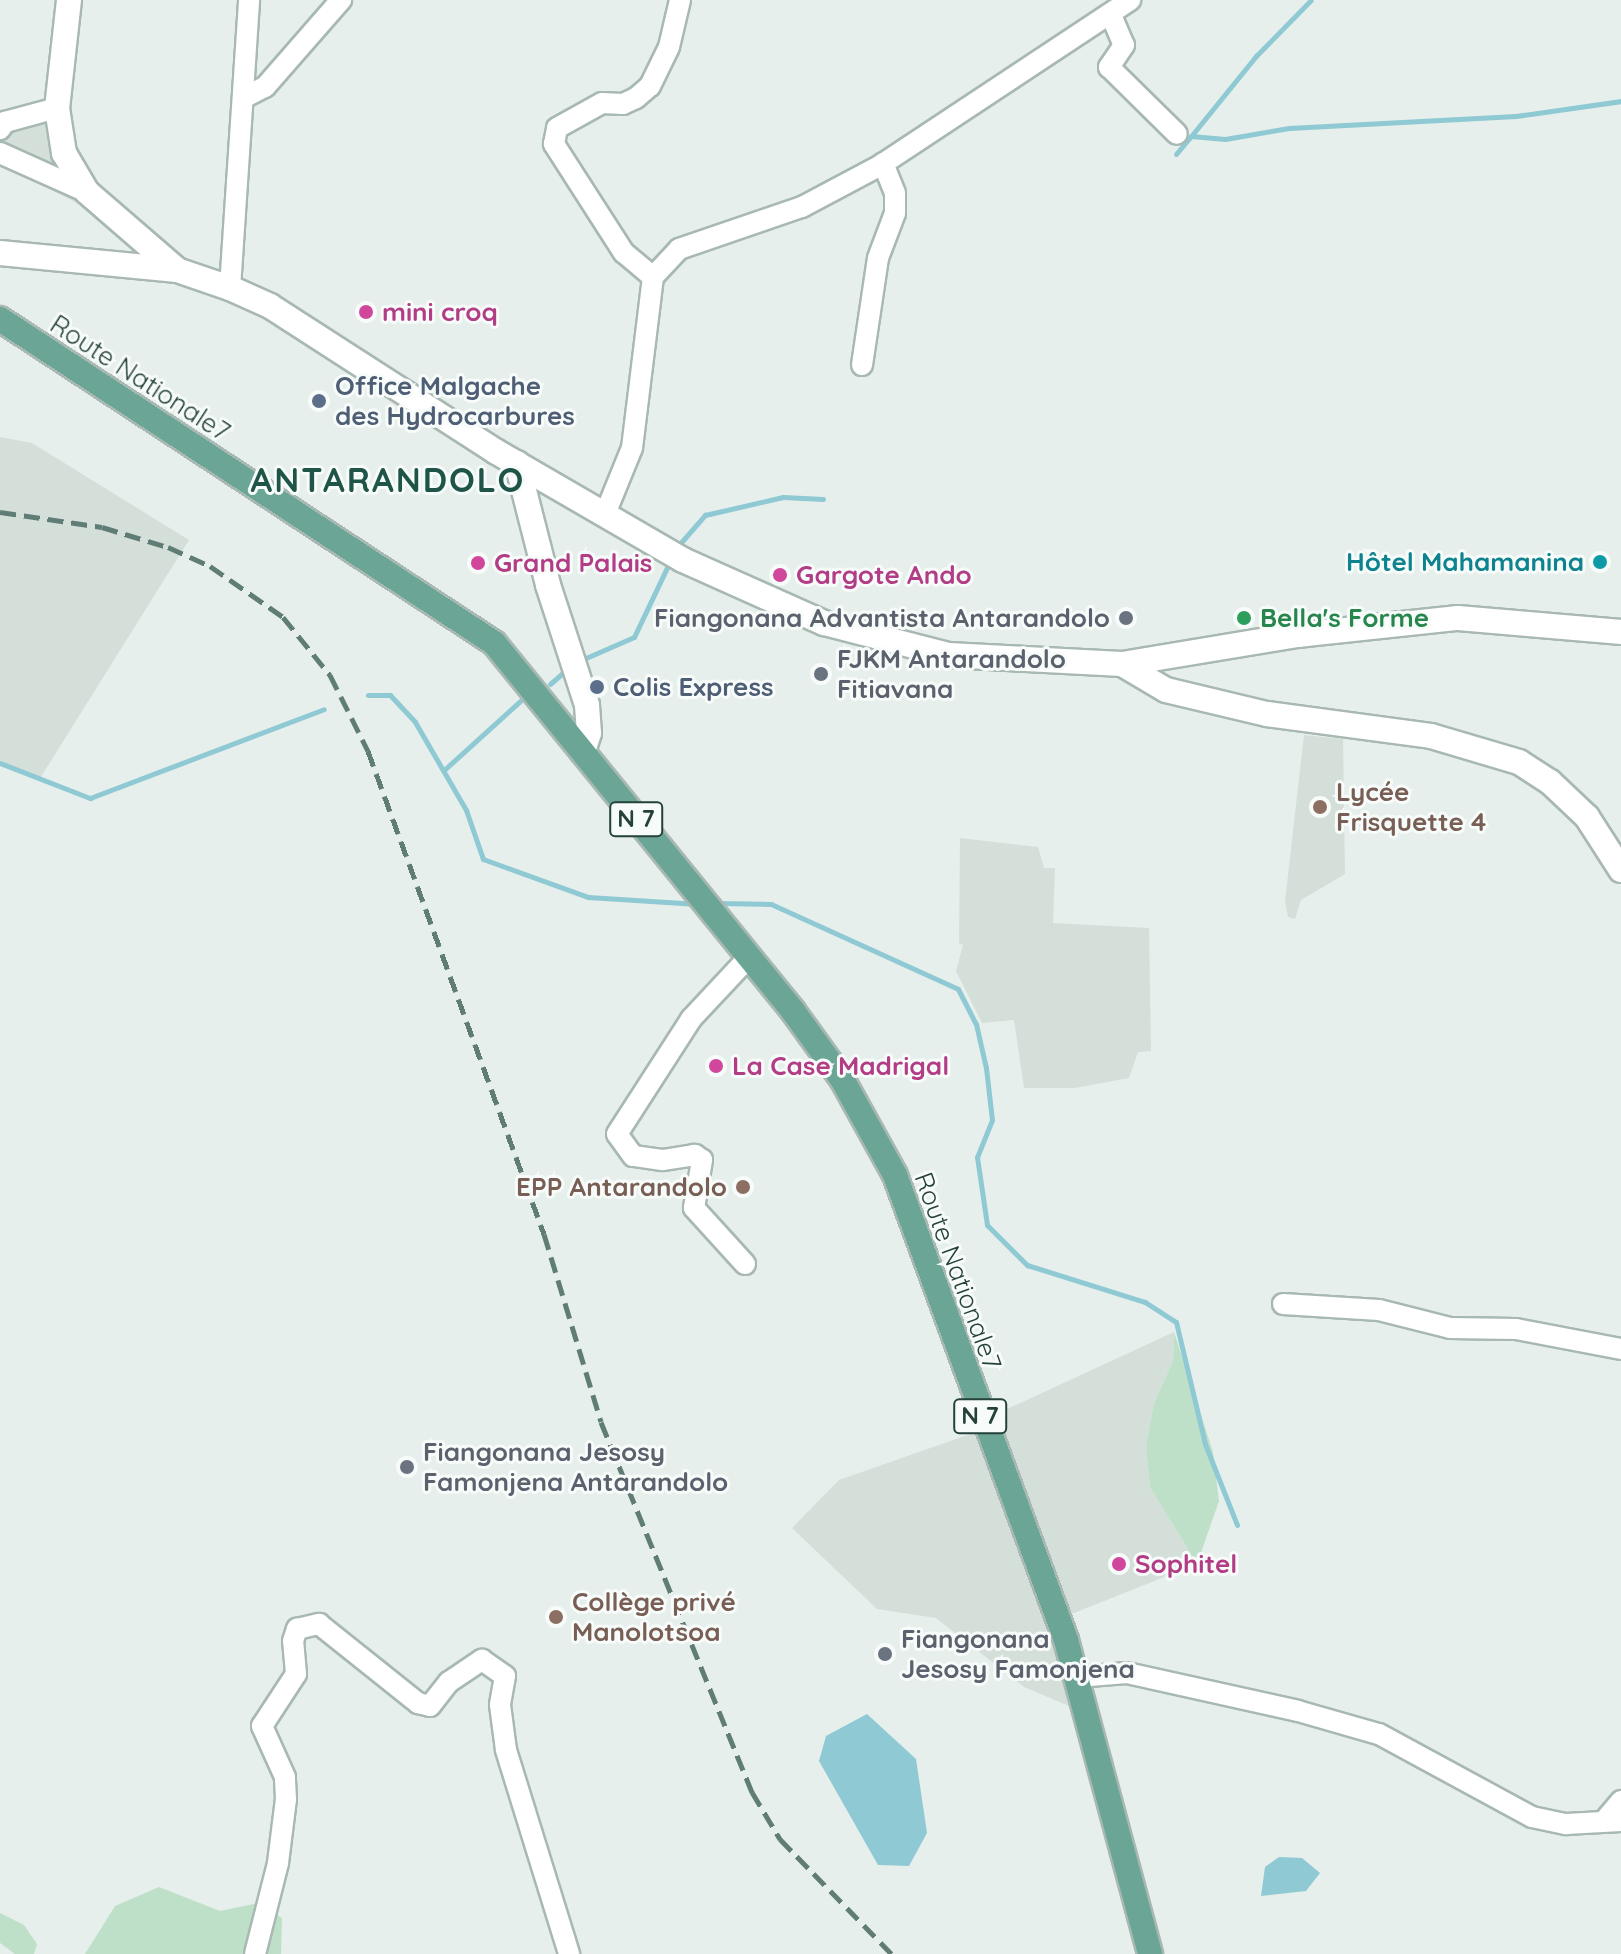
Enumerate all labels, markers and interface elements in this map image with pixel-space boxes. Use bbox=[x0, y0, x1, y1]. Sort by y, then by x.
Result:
place label: mini croq bbox=[382, 296, 498, 328]
marker: mini croq bbox=[357, 303, 375, 321]
street label: Route Nationale7 bbox=[44, 308, 236, 448]
place label: Office Malgache des Hydrocarbures bbox=[335, 370, 575, 432]
marker: Office Malgache des Hydrocarbures bbox=[310, 392, 328, 410]
district label: ANTARANDOLO bbox=[251, 460, 525, 500]
place label: Hôtel Mahamanina bbox=[1346, 546, 1584, 578]
place label: Grand Palais bbox=[494, 547, 652, 579]
marker: Hôtel Mahamanina bbox=[1591, 553, 1609, 571]
marker: Grand Palais bbox=[469, 554, 487, 572]
place label: Gargote Ando bbox=[796, 559, 972, 591]
marker: Gargote Ando bbox=[771, 566, 789, 584]
place label: Fiangonana Advantista Antarandolo bbox=[654, 602, 1110, 634]
place label: Bella's Forme bbox=[1260, 602, 1429, 634]
marker: Fiangonana Advantista Antarandolo bbox=[1117, 609, 1135, 627]
marker: Bella's Forme bbox=[1235, 609, 1253, 627]
place label: FJKM Antarandolo Fitiavana bbox=[837, 643, 1066, 704]
marker: FJKM Antarandolo Fitiavana bbox=[812, 665, 830, 683]
place label: Colis Express bbox=[613, 671, 773, 703]
marker: Colis Express bbox=[588, 678, 606, 696]
place label: Lycée Frisquette 4 bbox=[1336, 776, 1486, 838]
marker: Lycée Frisquette 4 bbox=[1311, 798, 1329, 816]
road number: N 7 bbox=[608, 799, 664, 839]
place label: La Case Madrigal bbox=[732, 1050, 949, 1082]
marker: La Case Madrigal bbox=[707, 1057, 725, 1075]
street label: Route Nationale7 bbox=[908, 1168, 1008, 1374]
place label: EPP Antarandolo bbox=[516, 1171, 727, 1203]
marker: EPP Antarandolo bbox=[734, 1178, 752, 1196]
road number: N 7 bbox=[952, 1396, 1008, 1436]
place label: Fiangonana Jesosy Famonjena Antarandolo bbox=[423, 1436, 728, 1498]
marker: Fiangonana Jesosy Famonjena Antarandolo bbox=[398, 1458, 416, 1476]
place label: Sophitel bbox=[1135, 1548, 1237, 1580]
marker: Sophitel bbox=[1110, 1555, 1128, 1573]
place label: Collège privé Manolotsoa bbox=[572, 1586, 736, 1648]
marker: Collège privé Manolotsoa bbox=[547, 1608, 565, 1626]
place label: Fiangonana Jesosy Famonjena bbox=[901, 1623, 1135, 1684]
marker: Fiangonana Jesosy Famonjena bbox=[876, 1645, 894, 1663]

